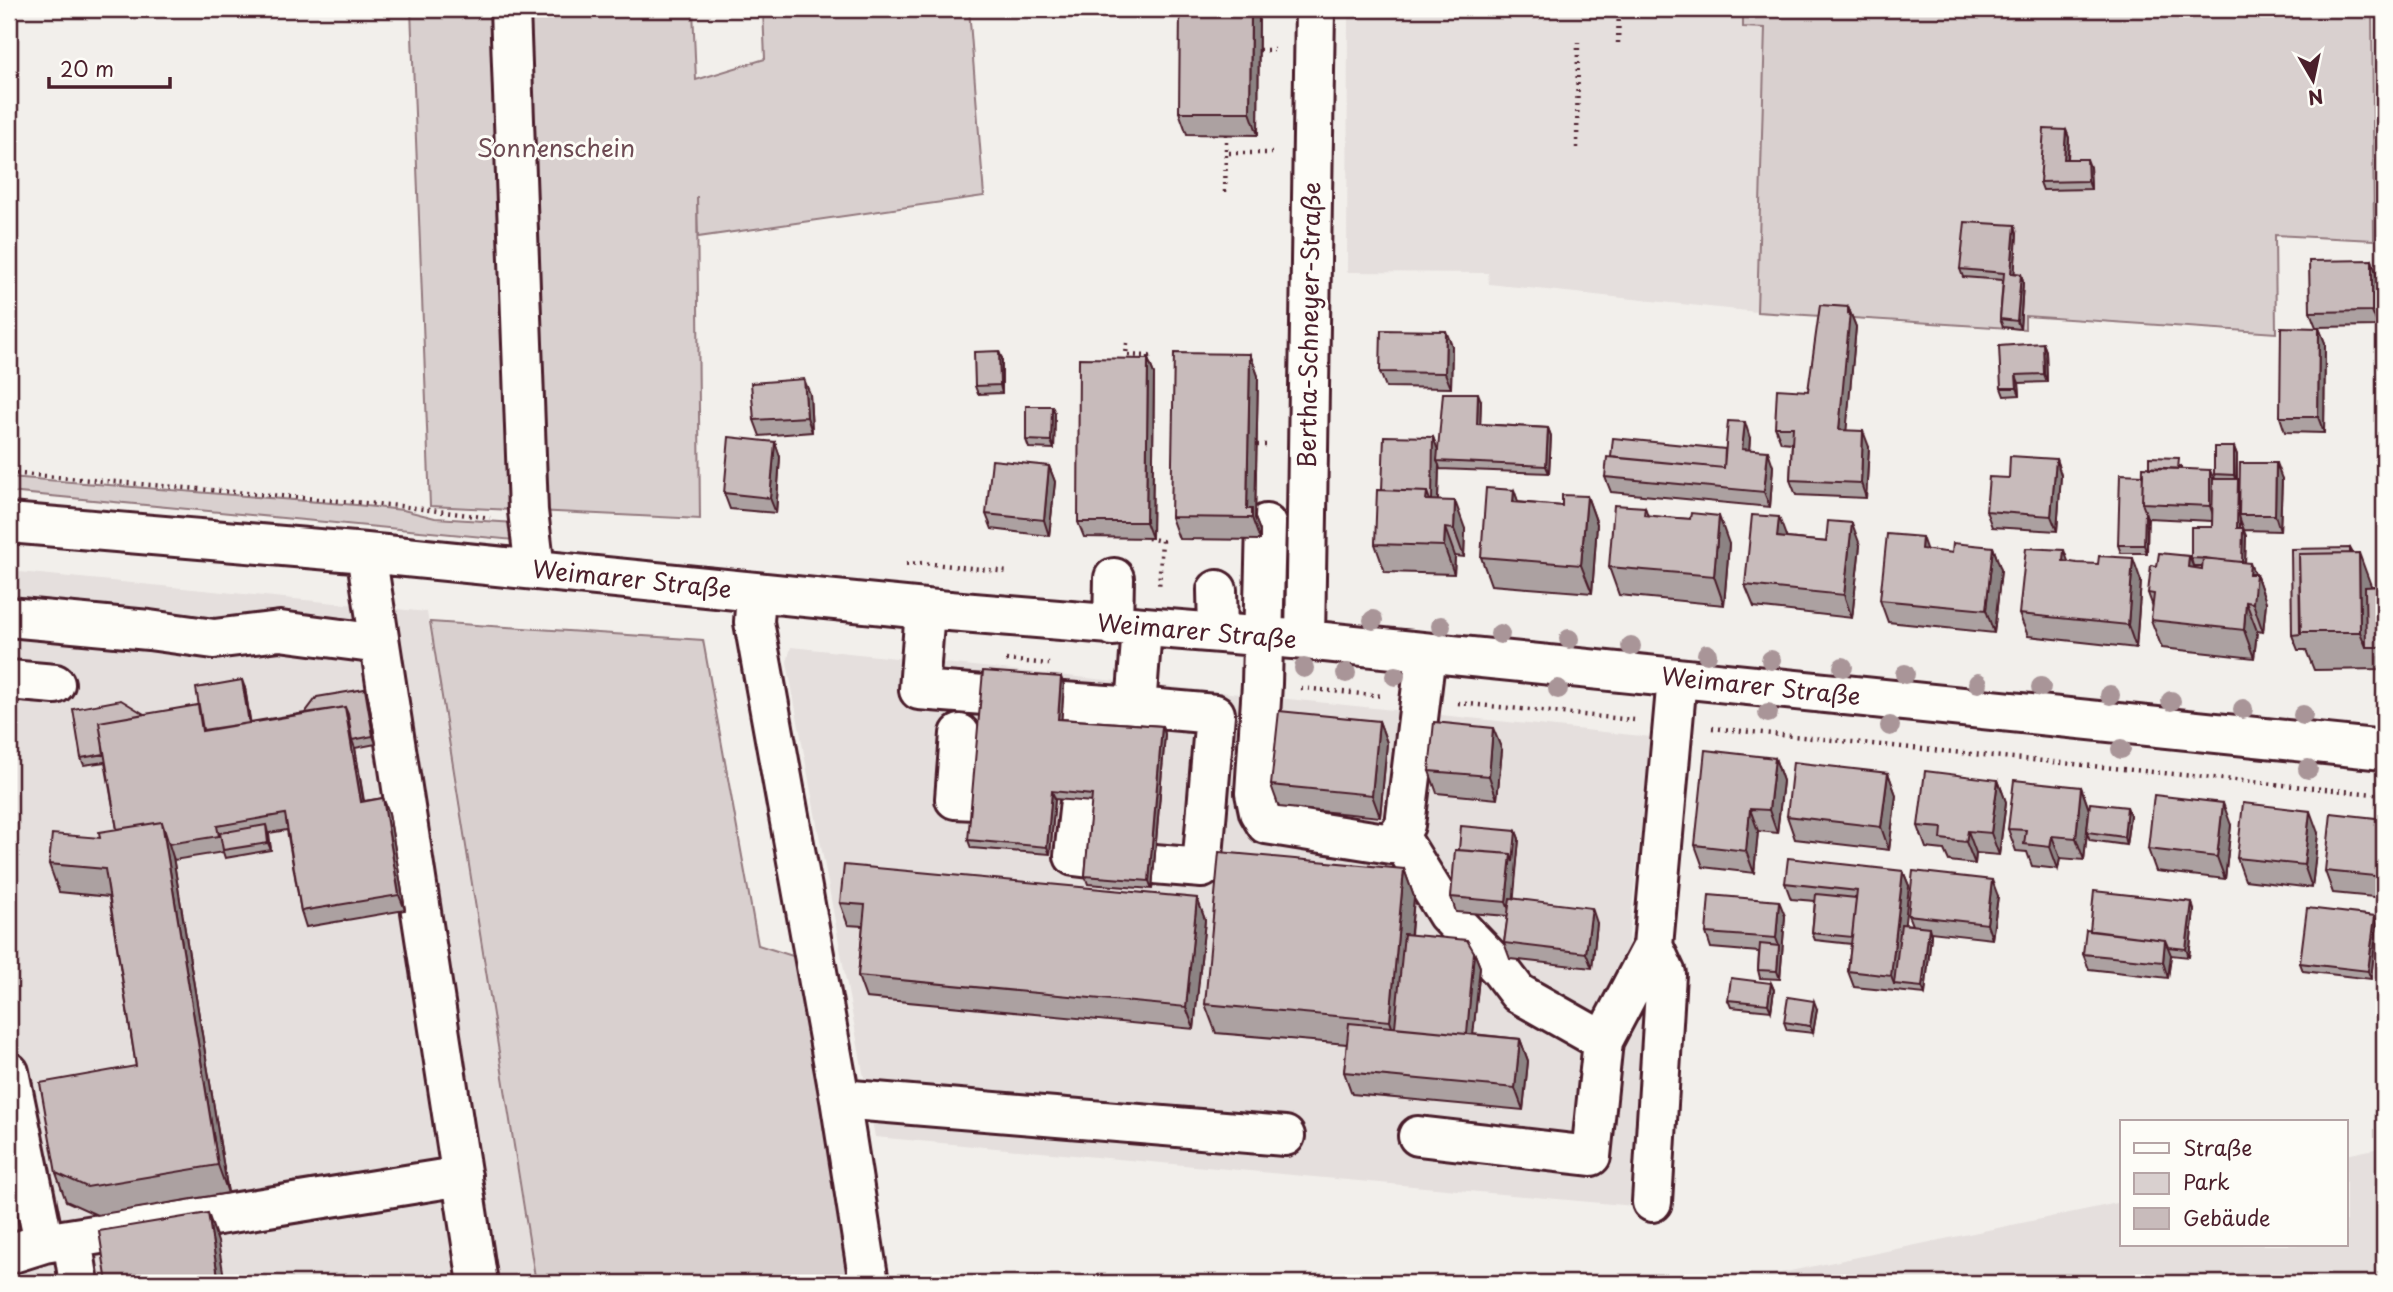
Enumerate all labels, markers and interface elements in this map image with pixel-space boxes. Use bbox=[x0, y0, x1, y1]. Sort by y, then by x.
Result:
scale bar bbox=[49, 46, 170, 90]
north arrow bbox=[2278, 46, 2348, 116]
text: 20 m bbox=[60, 52, 114, 84]
text: N bbox=[2306, 83, 2325, 113]
park label: Sonnenschein bbox=[477, 129, 635, 165]
street label: Bertha-Schneyer-Straße bbox=[1288, 182, 1328, 468]
street label: Weimarer Straße bbox=[531, 550, 734, 606]
street label: Weimarer Straße bbox=[1096, 603, 1298, 657]
street label: Weimarer Straße bbox=[1660, 657, 1863, 713]
legend bbox=[2120, 1120, 2348, 1246]
text: Straße bbox=[2183, 1131, 2252, 1163]
text: Park bbox=[2183, 1165, 2230, 1197]
text: Gebäude bbox=[2183, 1201, 2270, 1233]

